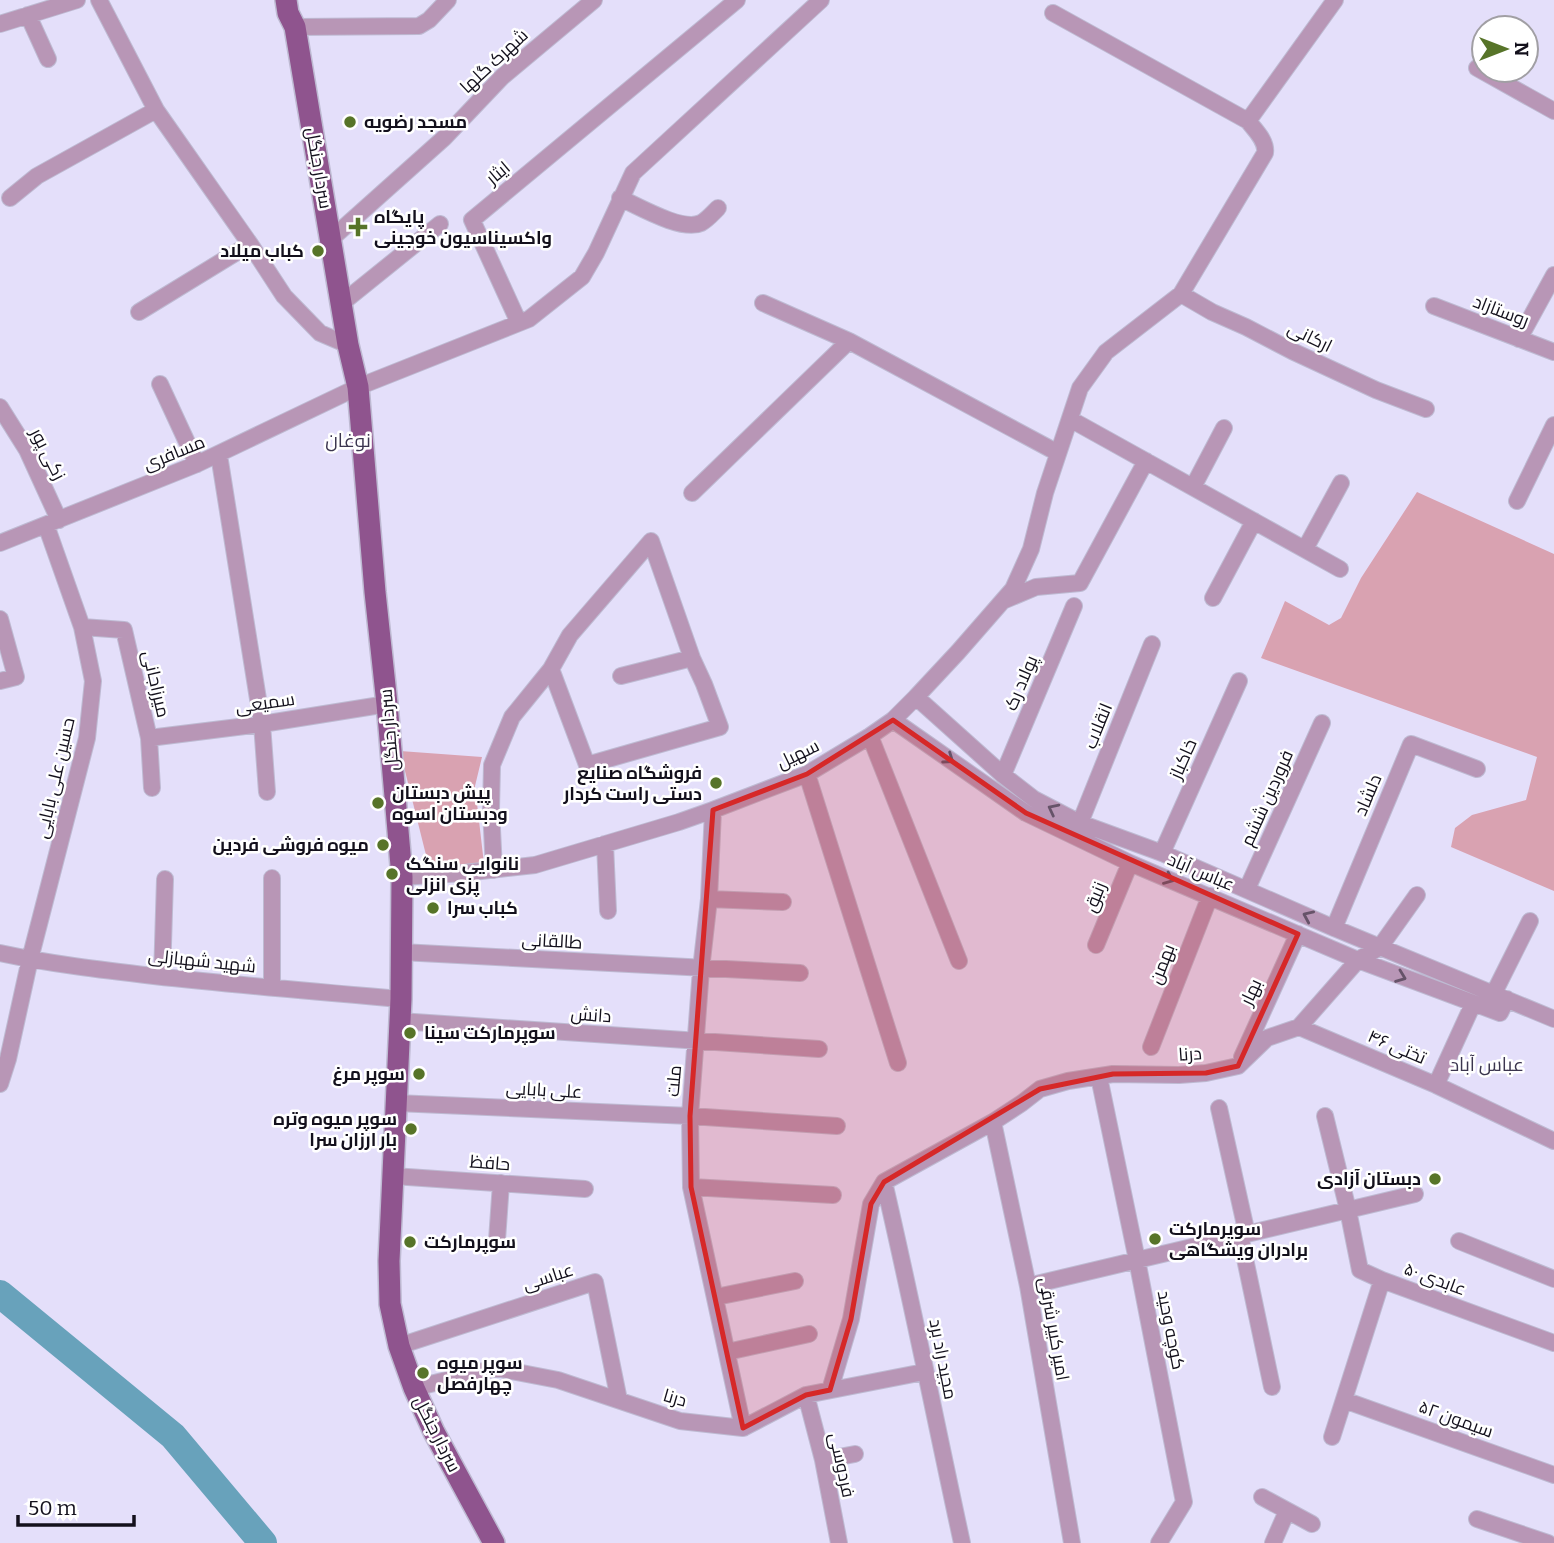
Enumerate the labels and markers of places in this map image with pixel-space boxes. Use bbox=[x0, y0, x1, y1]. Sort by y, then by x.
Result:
place label: مسجد رضویه bbox=[364, 111, 467, 133]
marker: مسجد رضویه bbox=[342, 114, 358, 130]
place label: پایگاه واکسیناسیون خوجینی bbox=[374, 206, 552, 249]
marker: پایگاه واکسیناسیون خوجینی bbox=[348, 217, 368, 237]
place label: کباب میلاد bbox=[220, 240, 304, 262]
marker: کباب میلاد bbox=[310, 243, 326, 259]
place label: فروشگاه صنایع دستی راست کردار bbox=[562, 762, 702, 805]
marker: فروشگاه صنایع دستی راست کردار bbox=[708, 775, 724, 791]
place label: پیش دبستان ودبستان اسوه bbox=[392, 782, 508, 825]
marker: پیش دبستان ودبستان اسوه bbox=[370, 795, 386, 811]
place label: میوه فروشی فردین bbox=[213, 834, 369, 856]
marker: میوه فروشی فردین bbox=[375, 837, 391, 853]
place label: نانوایی سنگک پزی انزلی bbox=[406, 853, 519, 897]
marker: نانوایی سنگک پزی انزلی bbox=[384, 866, 400, 882]
place label: کباب سرا bbox=[447, 897, 518, 919]
marker: کباب سرا bbox=[425, 900, 441, 916]
place label: سوپرمارکت سینا bbox=[424, 1022, 556, 1045]
marker: سوپرمارکت سینا bbox=[402, 1025, 418, 1041]
place label: سوپر مرغ bbox=[333, 1063, 405, 1086]
marker: سوپر مرغ bbox=[411, 1066, 427, 1082]
place label: سوپر میوه وتره بار ارزان سرا bbox=[273, 1108, 397, 1151]
marker: سوپر میوه وتره بار ارزان سرا bbox=[403, 1121, 419, 1137]
place label: دبستان آزادی bbox=[1317, 1168, 1421, 1190]
marker: دبستان آزادی bbox=[1427, 1171, 1443, 1187]
place label: سوپرمارکت برادران ویشگاهی bbox=[1169, 1218, 1308, 1261]
place label: سوپرمارکت bbox=[424, 1231, 516, 1254]
marker: سوپرمارکت برادران ویشگاهی bbox=[1147, 1231, 1163, 1247]
marker: سوپرمارکت bbox=[402, 1234, 418, 1250]
place label: سوپر میوه چهارفصل bbox=[437, 1352, 523, 1396]
marker: سوپر میوه چهارفصل bbox=[415, 1365, 431, 1381]

